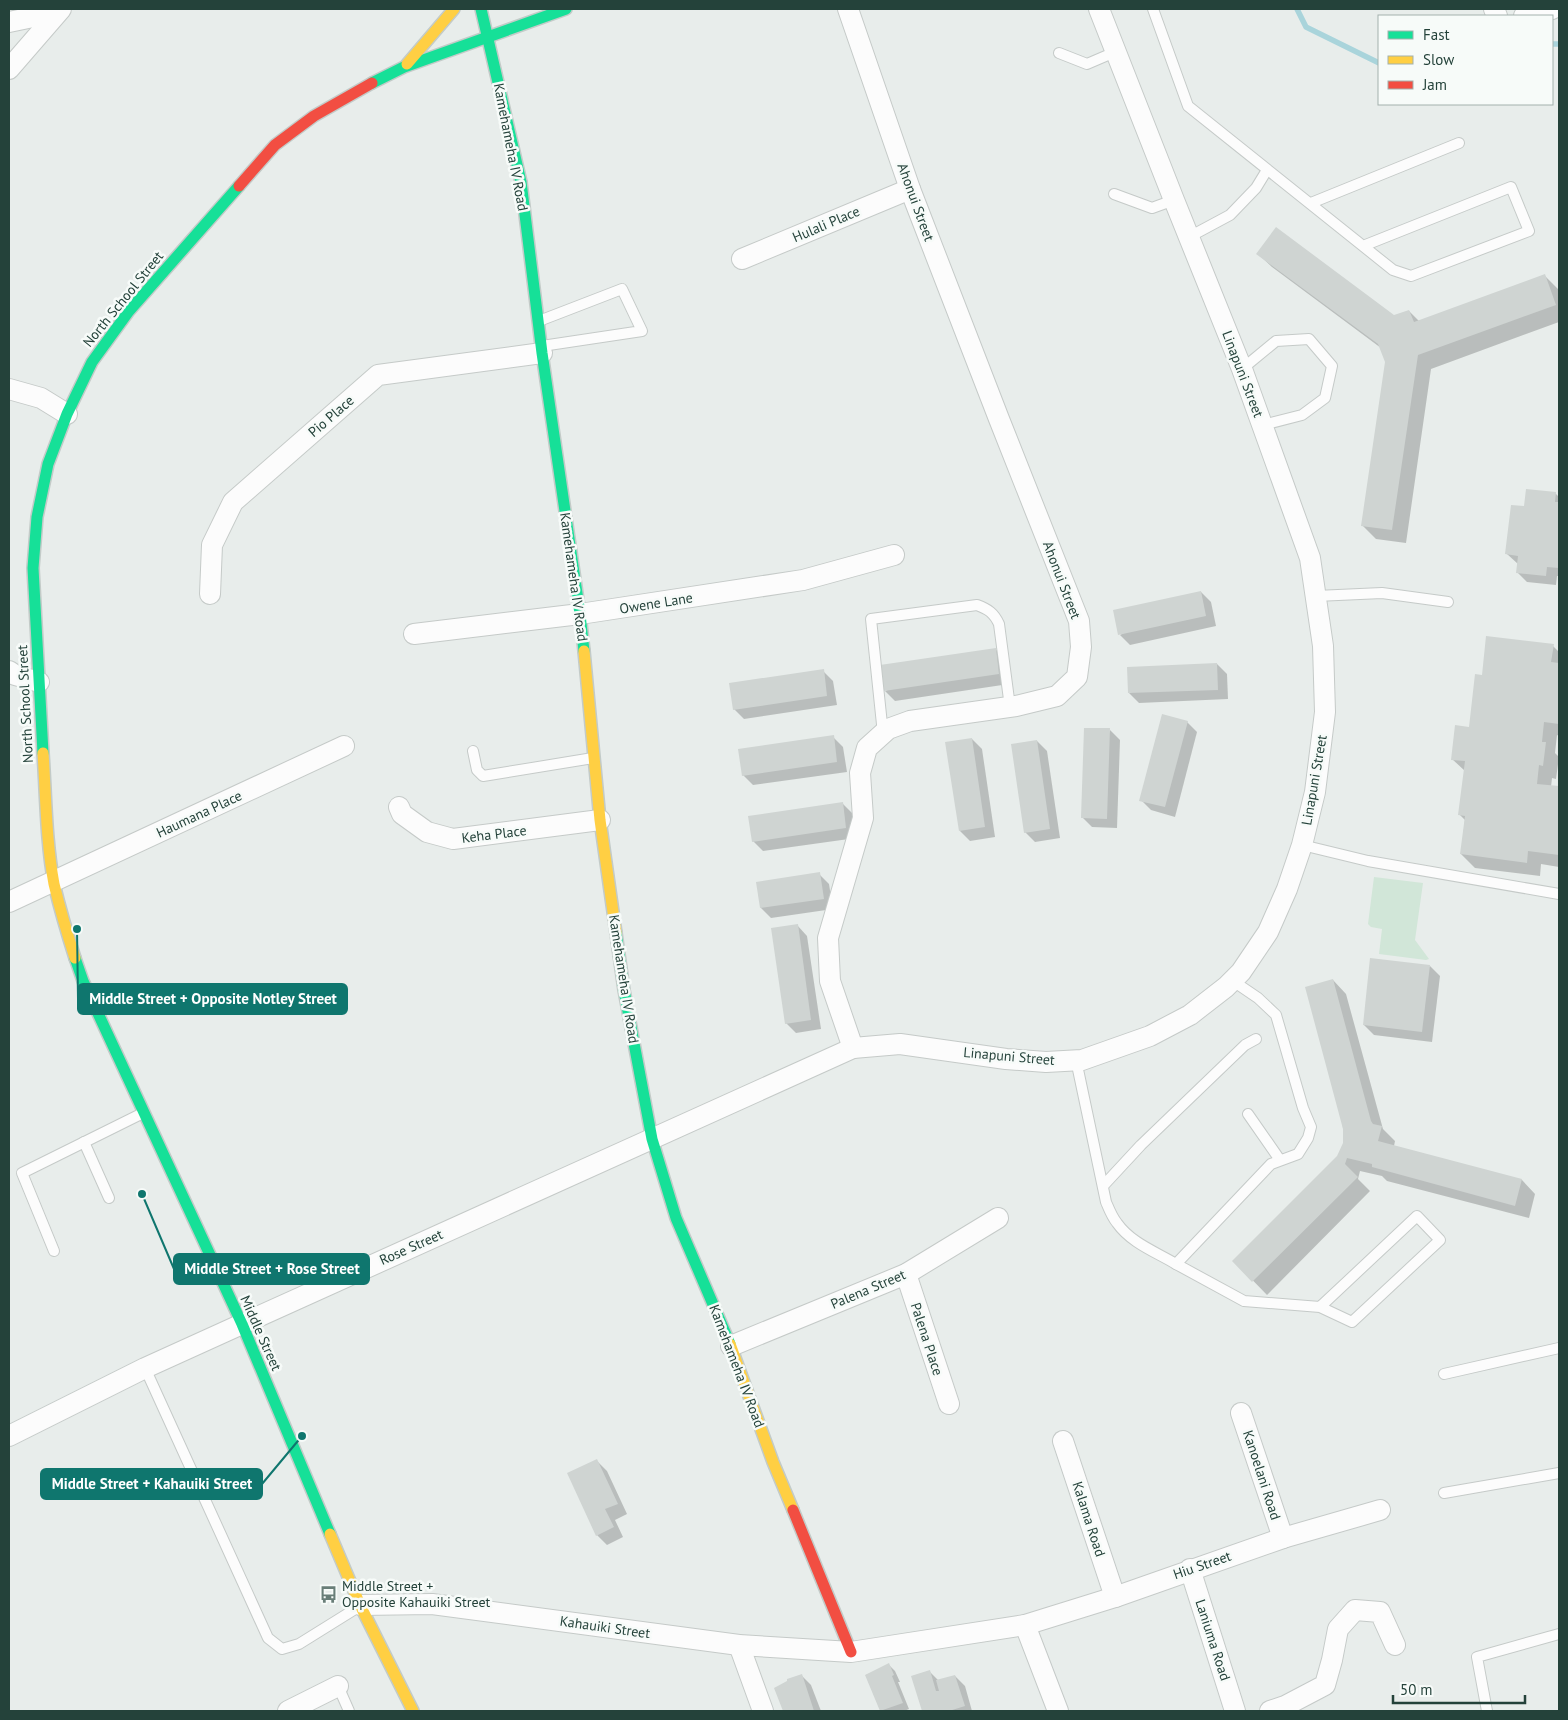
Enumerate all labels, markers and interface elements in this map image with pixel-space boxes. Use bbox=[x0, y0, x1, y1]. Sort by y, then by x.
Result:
legend bbox=[1378, 15, 1553, 105]
text: Fast bbox=[1423, 25, 1450, 44]
text: Slow bbox=[1423, 50, 1454, 69]
text: Jam bbox=[1422, 75, 1447, 94]
street label: Kamehameha IV Road bbox=[490, 81, 532, 213]
street label: Ahonui Street bbox=[894, 160, 939, 244]
street label: Hulali Place bbox=[790, 202, 862, 246]
street label: North School Street bbox=[79, 247, 167, 351]
street label: Linapuni Street bbox=[1218, 328, 1268, 420]
street label: Pio Place bbox=[304, 391, 358, 441]
street label: Kamehameha IV Road bbox=[556, 511, 592, 643]
street label: Ahonui Street bbox=[1039, 539, 1085, 622]
street label: Owene Lane bbox=[618, 588, 694, 618]
street label: North School Street bbox=[13, 644, 37, 764]
street label: Linapuni Street bbox=[1297, 733, 1331, 827]
street label: Haumana Place bbox=[153, 786, 245, 842]
street label: Keha Place bbox=[460, 821, 528, 847]
street label: Kamehameha IV Road bbox=[605, 913, 643, 1045]
callout: Middle Street + Opposite Notley Street bbox=[78, 984, 347, 1014]
text: Middle Street + Opposite Notley Street bbox=[89, 989, 338, 1008]
street label: Linapuni Street bbox=[963, 1043, 1056, 1069]
street label: Rose Street bbox=[376, 1225, 446, 1269]
callout: Middle Street + Rose Street bbox=[174, 1254, 369, 1284]
text: Middle Street + Rose Street bbox=[184, 1259, 360, 1278]
street label: Palena Street bbox=[828, 1265, 908, 1313]
street label: Middle Street bbox=[236, 1293, 286, 1374]
street label: Palena Place bbox=[907, 1300, 947, 1378]
street label: Kamehameha IV Road bbox=[705, 1302, 769, 1430]
street label: Kanoelani Road bbox=[1239, 1428, 1285, 1522]
callout: Middle Street + Kahauiki Street bbox=[41, 1469, 262, 1499]
text: Middle Street + Kahauiki Street bbox=[52, 1474, 253, 1493]
street label: Kalama Road bbox=[1068, 1479, 1110, 1559]
street label: Hiu Street bbox=[1171, 1547, 1234, 1583]
place label: Middle Street + Opposite Kahauiki Street bbox=[342, 1577, 491, 1611]
bus stop icon: Middle Street + Opposite Kahauiki Street bbox=[318, 1584, 338, 1604]
street label: Laniuma Road bbox=[1191, 1597, 1235, 1683]
street label: Kahauiki Street bbox=[559, 1612, 652, 1642]
scale bar bbox=[1393, 1672, 1526, 1704]
text: 50 m bbox=[1400, 1680, 1433, 1699]

